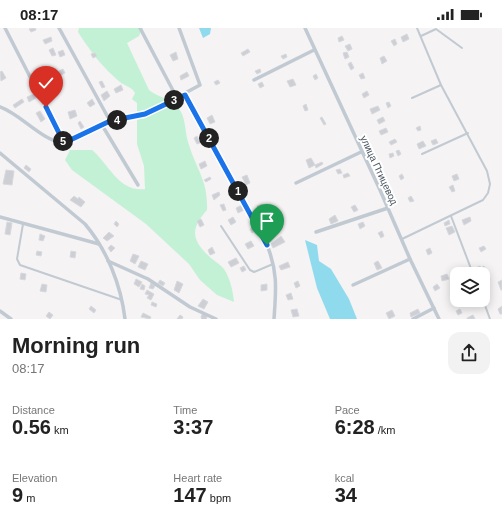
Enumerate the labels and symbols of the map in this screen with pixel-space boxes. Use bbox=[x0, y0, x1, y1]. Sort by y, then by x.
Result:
pin bbox=[29, 66, 63, 107]
pin: 3 bbox=[164, 90, 184, 110]
pin: 4 bbox=[107, 110, 127, 130]
pin: 2 bbox=[199, 128, 219, 148]
pin: 5 bbox=[53, 131, 73, 151]
street label: улица Птицевод bbox=[358, 134, 400, 207]
pin: 1 bbox=[228, 181, 248, 201]
pin bbox=[250, 204, 284, 245]

